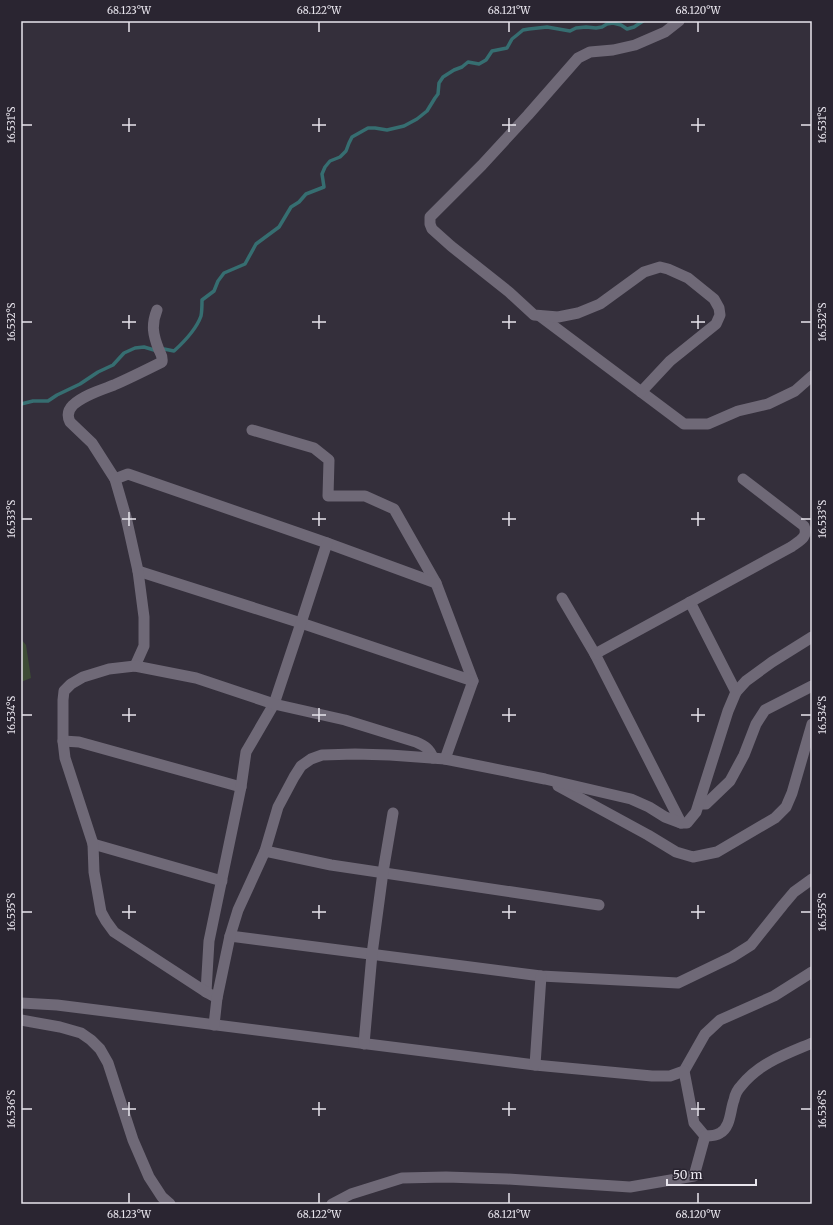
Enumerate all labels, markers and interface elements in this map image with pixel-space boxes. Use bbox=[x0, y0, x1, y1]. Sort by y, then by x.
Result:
text: 68.123°W bbox=[107, 4, 152, 17]
text: 68.122°W bbox=[297, 4, 342, 17]
text: 68.121°W bbox=[488, 4, 531, 17]
text: 68.120°W bbox=[675, 4, 722, 17]
text: 16.531°S bbox=[5, 106, 18, 143]
text: 16.531°S bbox=[816, 106, 829, 143]
text: 16.532°S bbox=[5, 303, 18, 341]
text: 16.532°S bbox=[816, 303, 829, 341]
text: 16.533°S bbox=[5, 500, 18, 538]
text: 16.533°S bbox=[816, 500, 829, 538]
text: 16.534°S bbox=[5, 696, 18, 734]
text: 16.534°S bbox=[816, 696, 829, 734]
text: 16.535°S bbox=[5, 893, 18, 931]
text: 16.535°S bbox=[816, 893, 829, 931]
text: 16.536°S bbox=[5, 1090, 18, 1128]
text: 16.536°S bbox=[816, 1090, 829, 1128]
scale bar bbox=[667, 1161, 756, 1187]
text: 50 m bbox=[673, 1167, 702, 1182]
text: 68.123°W bbox=[107, 1208, 152, 1221]
text: 68.122°W bbox=[297, 1208, 342, 1221]
text: 68.121°W bbox=[488, 1208, 531, 1221]
text: 68.120°W bbox=[675, 1208, 722, 1221]

